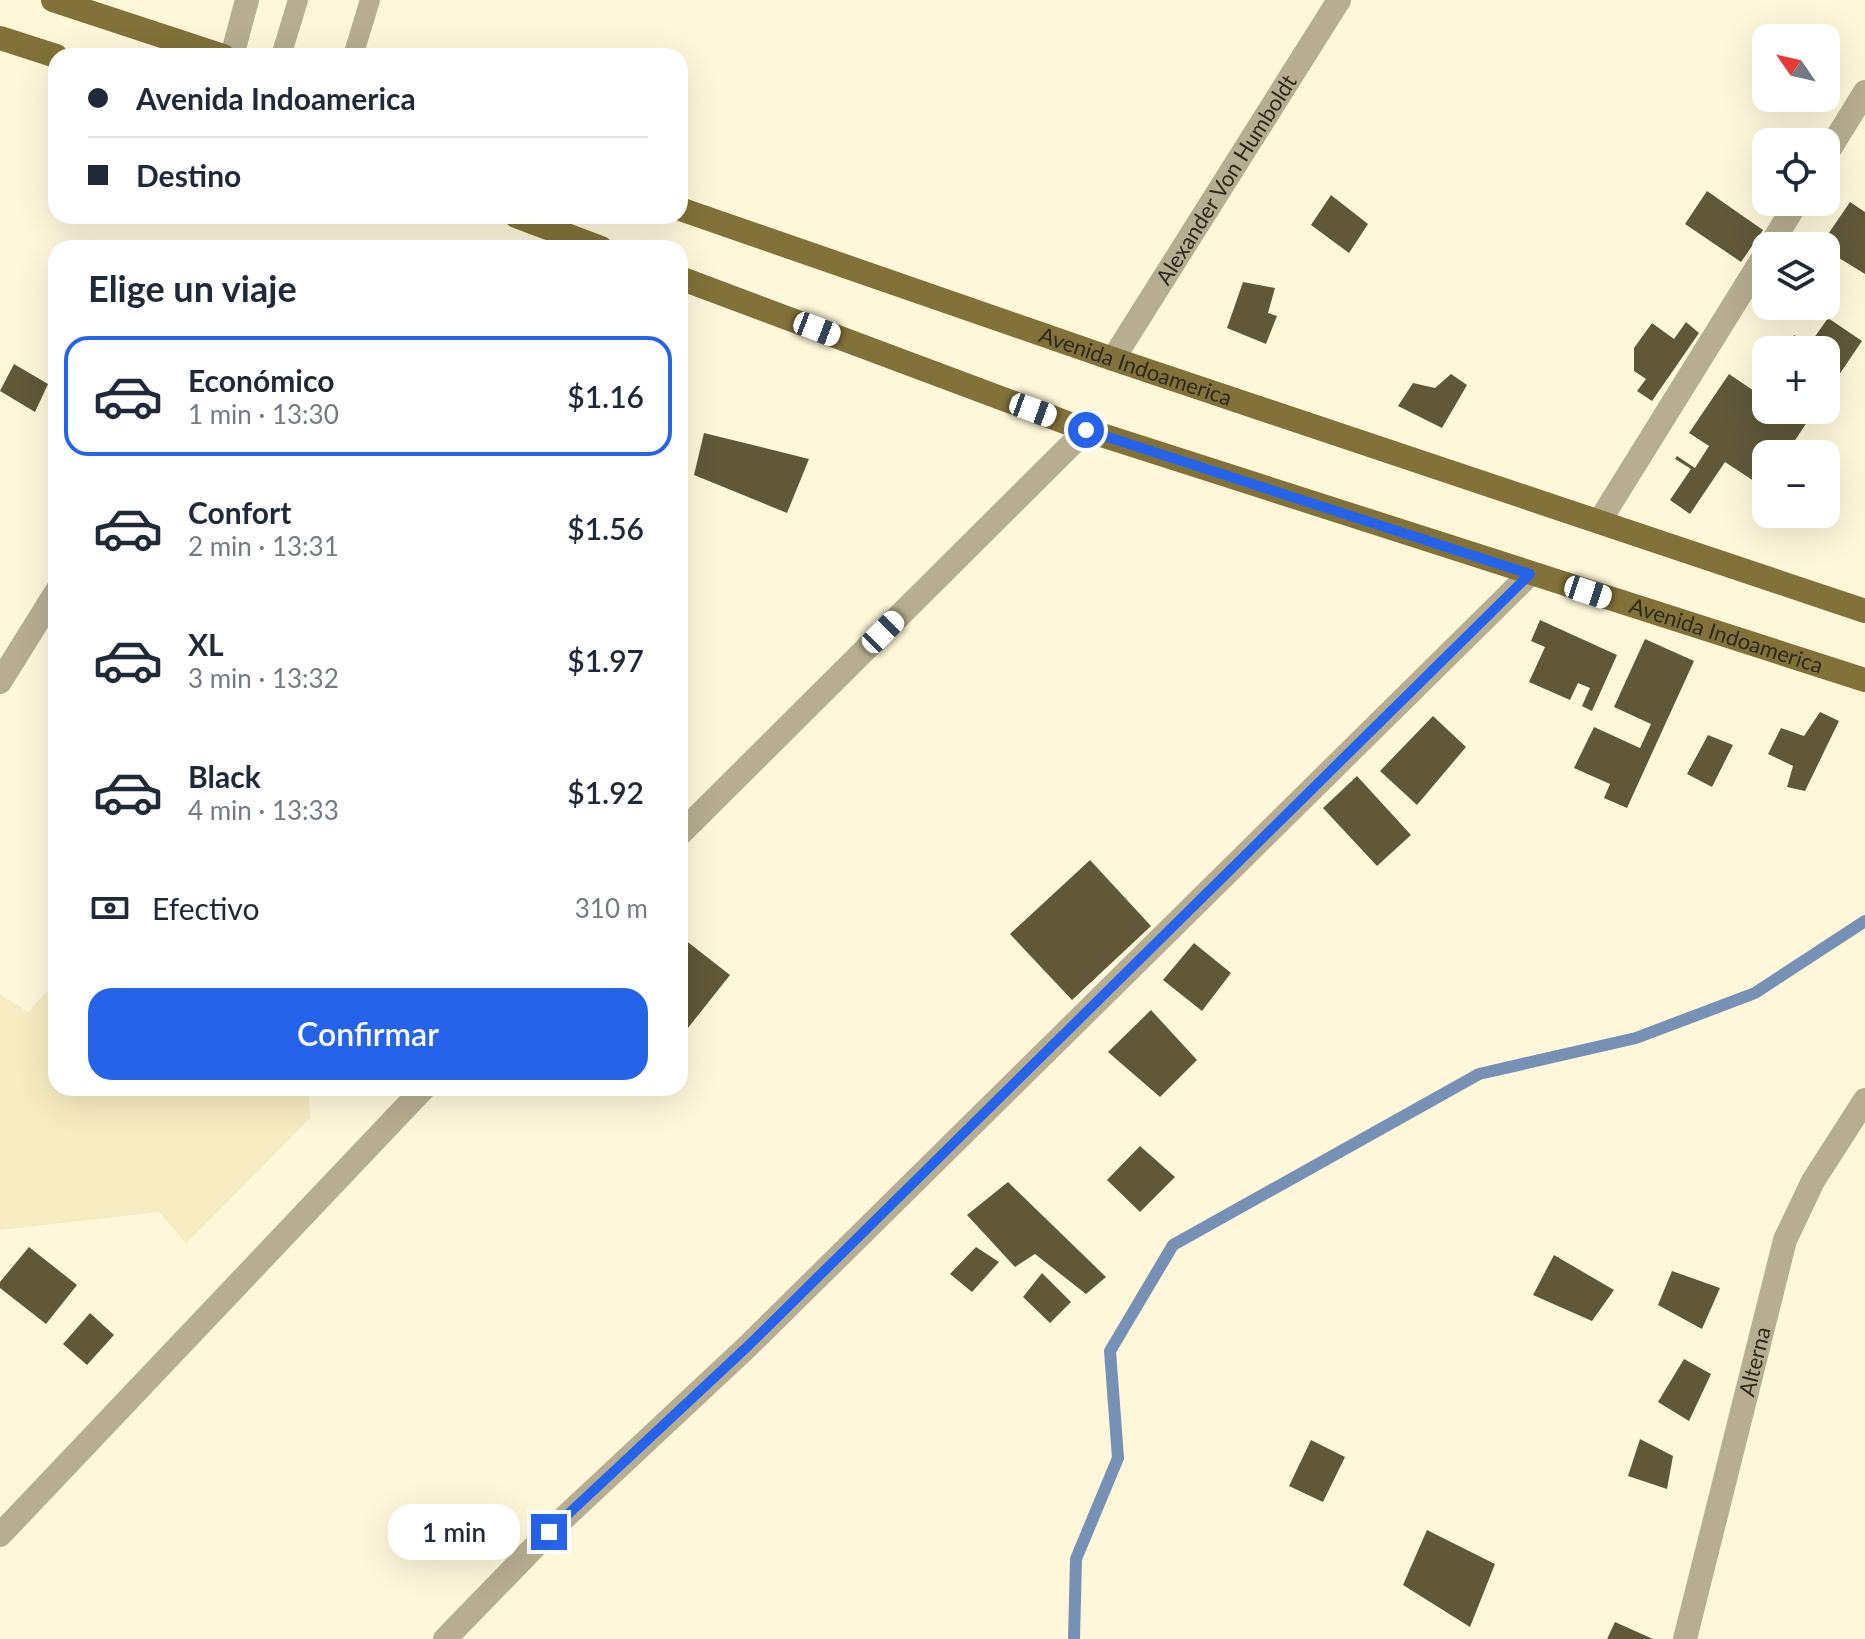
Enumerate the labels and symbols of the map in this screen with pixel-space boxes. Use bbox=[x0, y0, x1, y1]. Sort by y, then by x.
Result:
north arrow bbox=[1752, 24, 1840, 112]
street label: Alexander Von Humboldt bbox=[1149, 69, 1302, 289]
car bbox=[790, 309, 844, 349]
street label: Avenida Indoamerica bbox=[1036, 321, 1236, 411]
car bbox=[1006, 391, 1060, 429]
route start bbox=[1068, 412, 1104, 448]
car bbox=[1561, 573, 1615, 611]
street label: Avenida Indoamerica bbox=[1626, 591, 1827, 679]
car bbox=[858, 607, 908, 657]
street label: Alterna bbox=[1732, 1324, 1776, 1399]
callout: 1 min bbox=[389, 1504, 521, 1560]
route end bbox=[531, 1514, 567, 1550]

